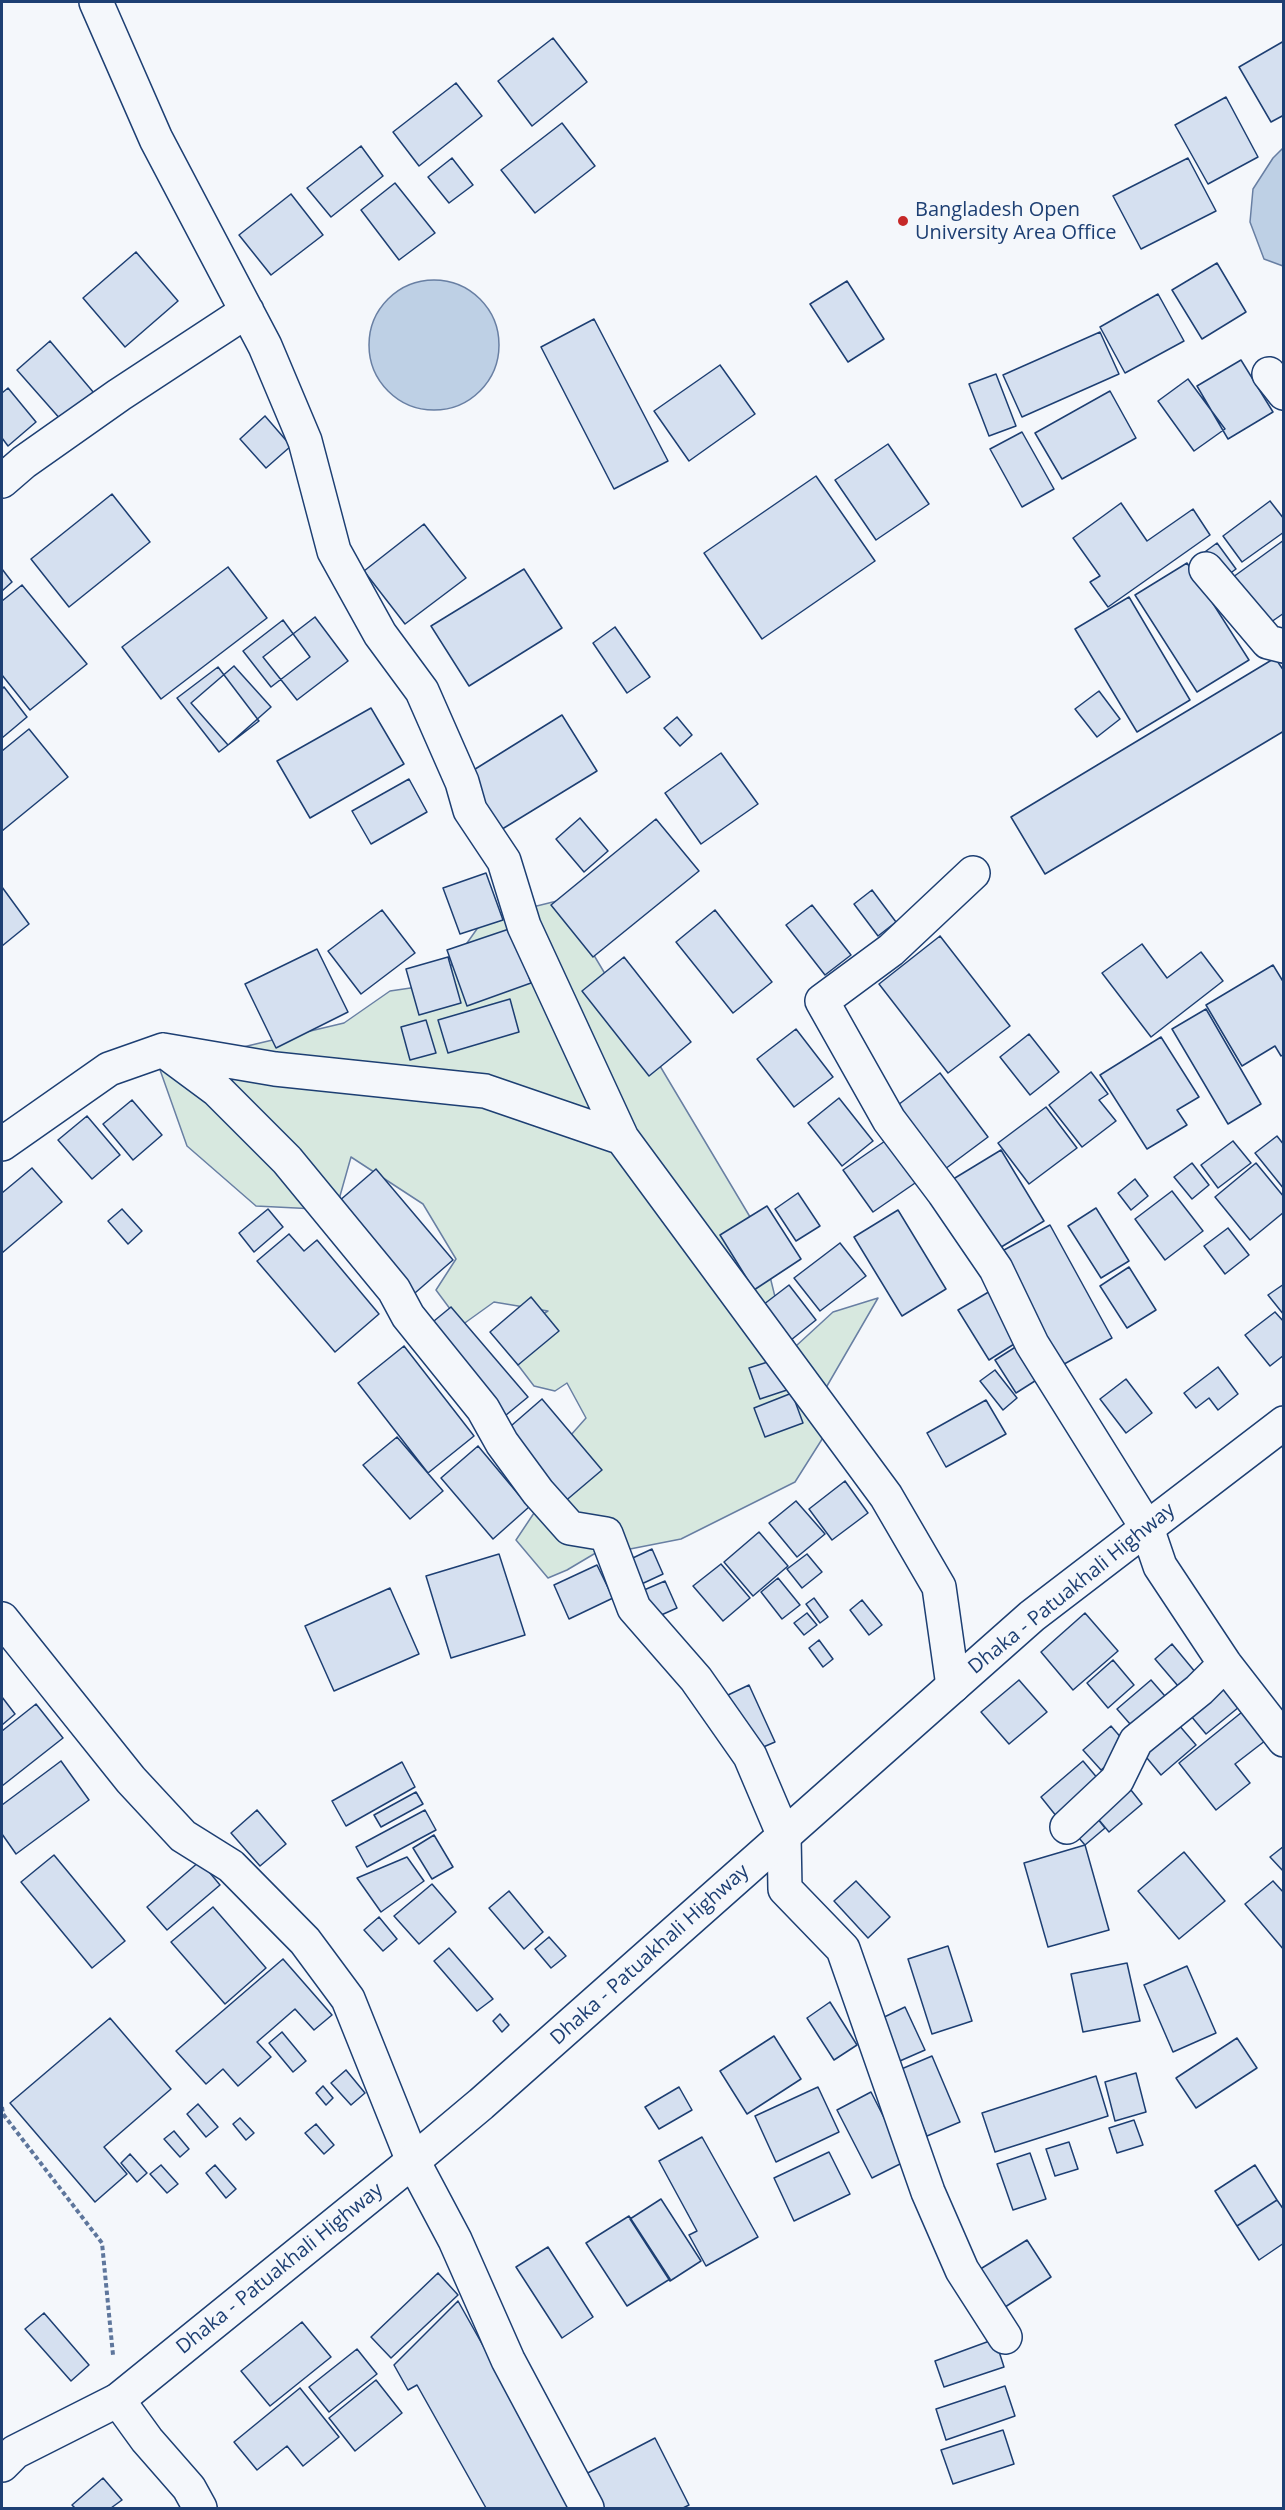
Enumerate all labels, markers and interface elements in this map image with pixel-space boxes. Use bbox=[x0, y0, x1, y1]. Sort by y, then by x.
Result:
place label: Bangladesh Open University Area Office bbox=[915, 198, 1116, 245]
marker: Bangladesh Open University Area Office bbox=[896, 214, 910, 228]
street label: Dhaka - Patuakhali Highway bbox=[964, 1498, 1180, 1680]
street label: Dhaka - Patuakhali Highway bbox=[546, 1860, 754, 2050]
street label: Dhaka - Patuakhali Highway bbox=[172, 2178, 388, 2360]

